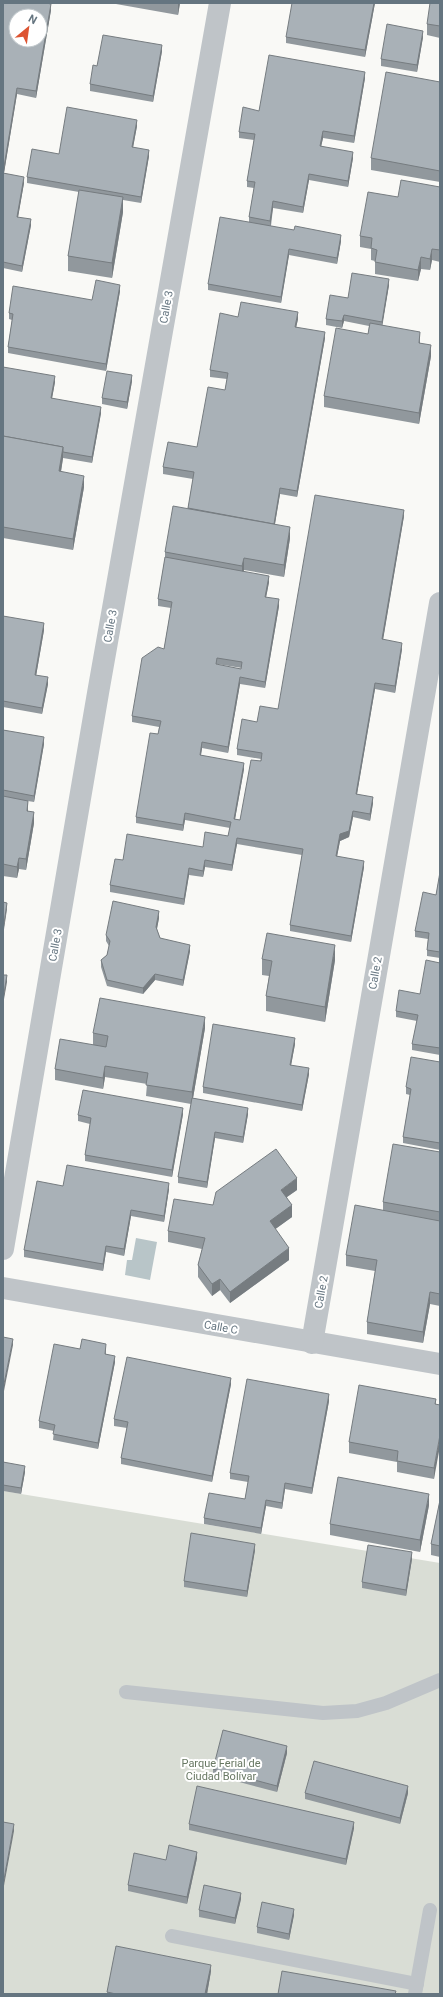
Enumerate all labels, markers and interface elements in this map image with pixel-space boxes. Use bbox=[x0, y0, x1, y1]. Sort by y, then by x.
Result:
north arrow bbox=[8, 8, 48, 48]
text: N bbox=[26, 12, 39, 27]
street label: Calle 3 bbox=[157, 290, 176, 325]
street label: Calle 3 bbox=[101, 609, 120, 644]
street label: Calle 3 bbox=[46, 928, 65, 963]
street label: Calle 2 bbox=[366, 956, 385, 991]
street label: Calle 2 bbox=[312, 1275, 331, 1310]
street label: Calle C bbox=[203, 1318, 239, 1337]
park label: Parque Ferial de Ciudad Bolívar bbox=[182, 1757, 261, 1783]

